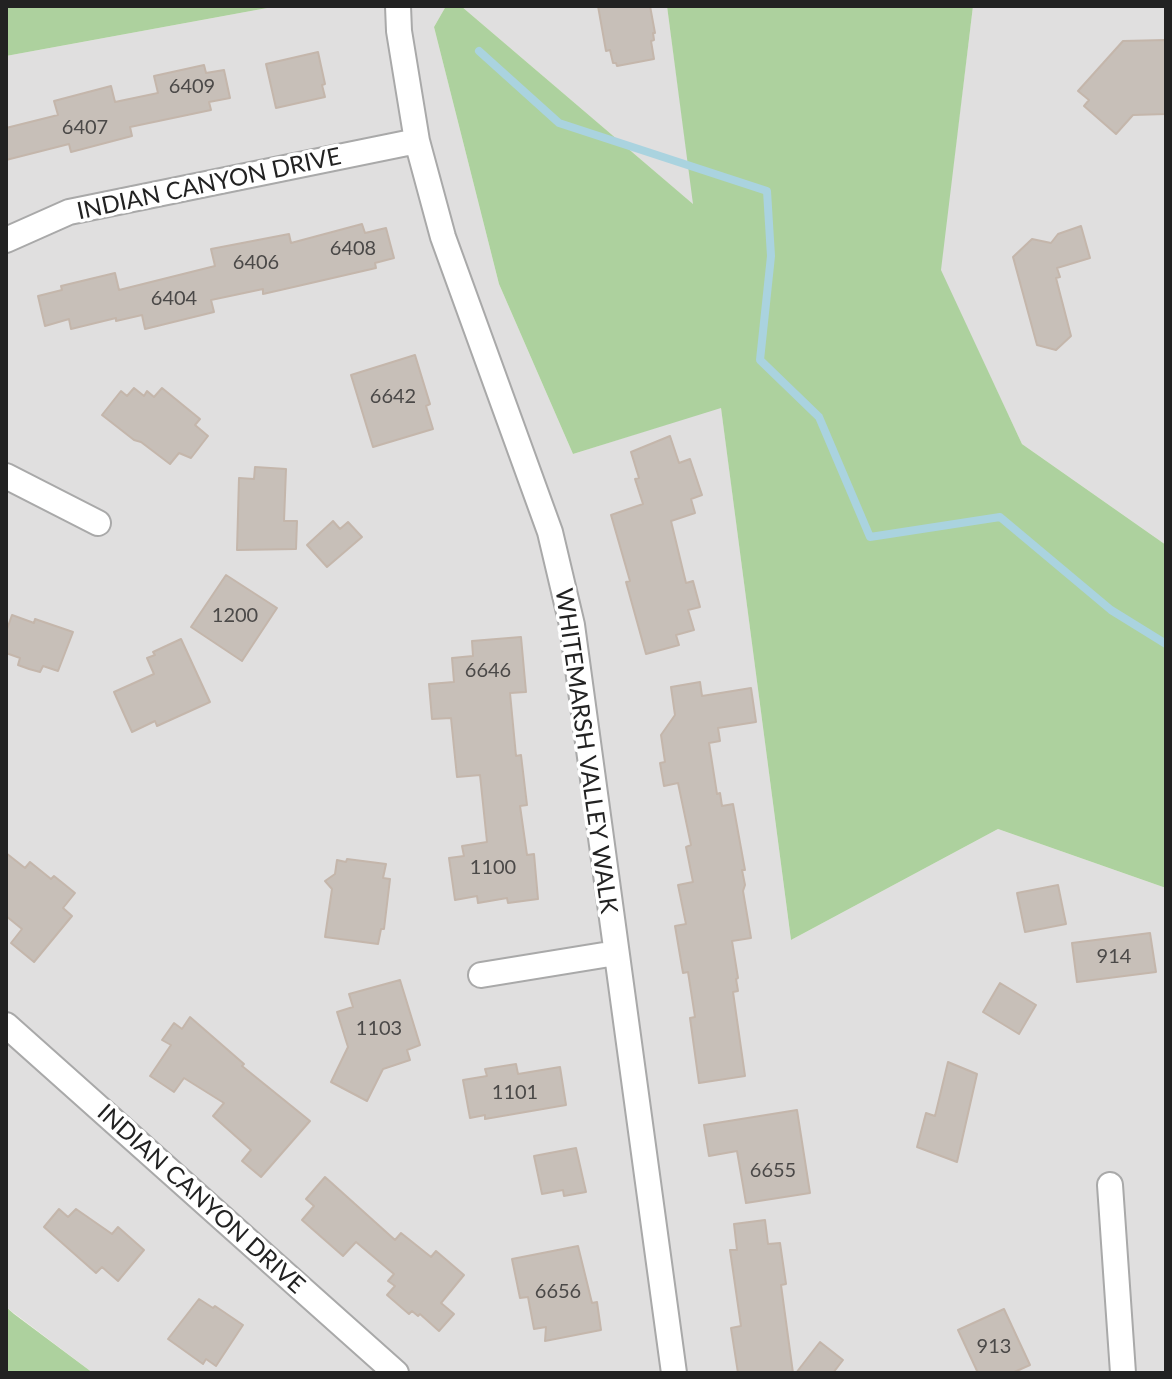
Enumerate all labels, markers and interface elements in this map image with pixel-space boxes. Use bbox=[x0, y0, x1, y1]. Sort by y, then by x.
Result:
house number: 6409 bbox=[169, 75, 215, 99]
house number: 6407 bbox=[62, 116, 108, 140]
street label: INDIAN CANYON DRIVE bbox=[74, 142, 344, 226]
house number: 6408 bbox=[330, 237, 376, 261]
house number: 6406 bbox=[233, 251, 279, 275]
house number: 6404 bbox=[151, 287, 197, 311]
house number: 6642 bbox=[370, 385, 416, 409]
street label: WHITEMARSH VALLEY WALK bbox=[549, 587, 623, 915]
house number: 1200 bbox=[212, 604, 258, 628]
house number: 6646 bbox=[465, 659, 511, 683]
house number: 1100 bbox=[470, 856, 516, 880]
house number: 914 bbox=[1097, 945, 1131, 969]
house number: 1103 bbox=[356, 1017, 402, 1041]
house number: 1101 bbox=[492, 1081, 538, 1105]
street label: INDIAN CANYON DRIVE bbox=[91, 1098, 311, 1300]
house number: 6655 bbox=[750, 1159, 796, 1183]
house number: 6656 bbox=[535, 1280, 581, 1304]
house number: 913 bbox=[977, 1335, 1011, 1359]

